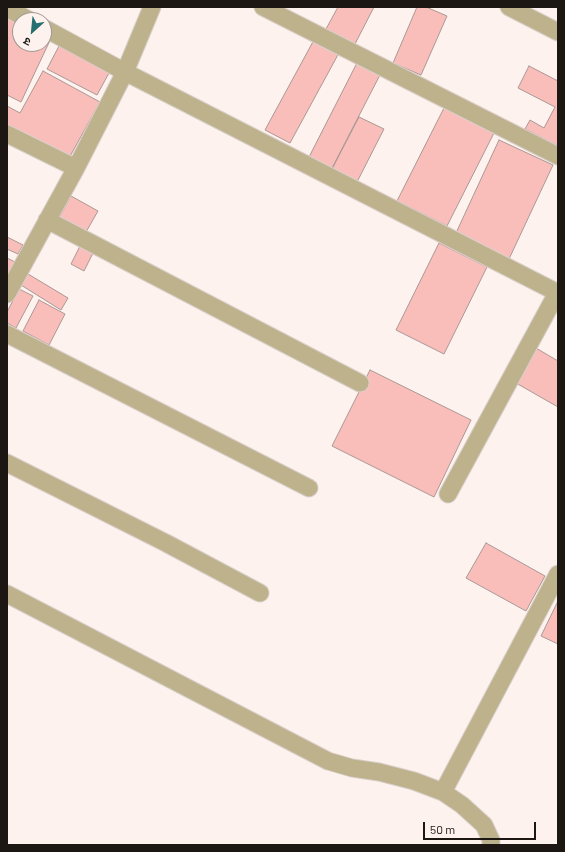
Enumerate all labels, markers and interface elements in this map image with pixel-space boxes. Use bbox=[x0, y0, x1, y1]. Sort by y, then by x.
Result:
north arrow bbox=[12, 12, 52, 52]
text: उ bbox=[21, 35, 33, 49]
scale bar bbox=[425, 814, 538, 840]
text: 50 m bbox=[430, 822, 455, 836]

